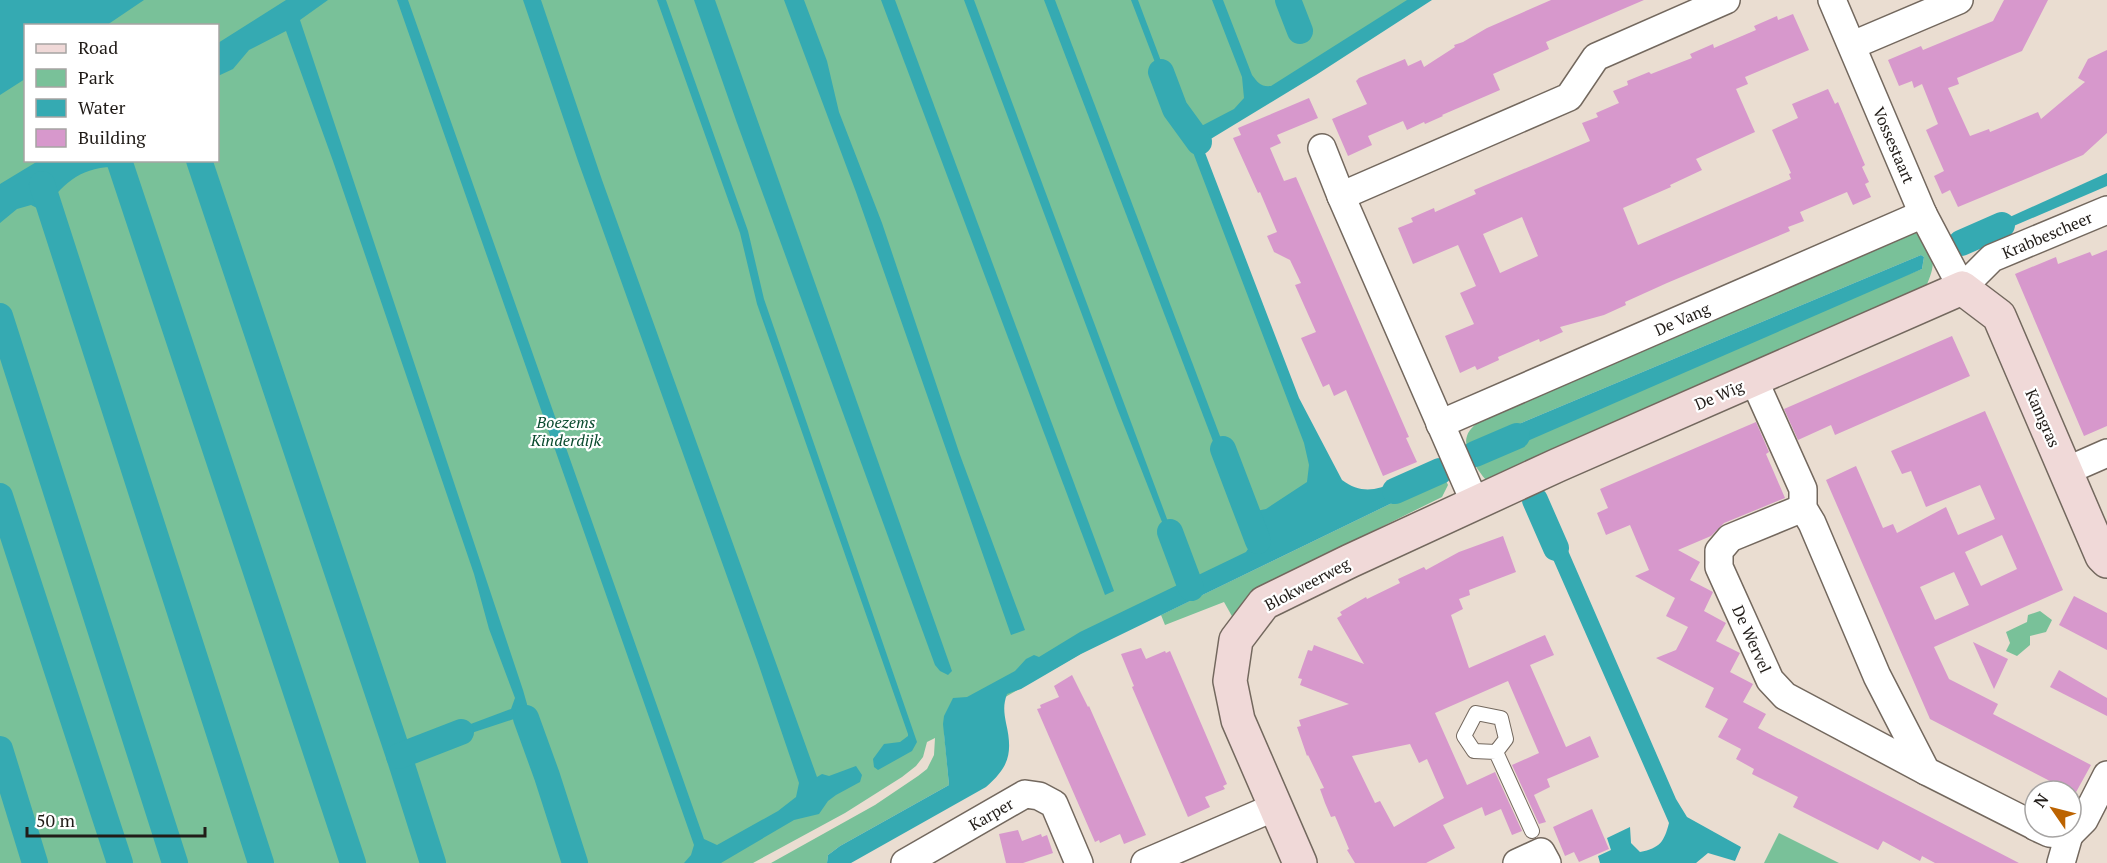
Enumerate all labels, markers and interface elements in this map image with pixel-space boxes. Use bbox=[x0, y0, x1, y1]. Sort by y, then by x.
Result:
legend bbox=[24, 24, 219, 162]
text: Road bbox=[78, 35, 118, 59]
text: Park bbox=[78, 65, 115, 89]
text: Water bbox=[78, 95, 125, 119]
street label: Vossestaart bbox=[1868, 103, 1920, 187]
text: Building bbox=[78, 125, 146, 149]
street label: Krabbescheer bbox=[1998, 206, 2096, 264]
street label: De Vang bbox=[1651, 297, 1714, 341]
street label: De Wig bbox=[1691, 375, 1748, 415]
street label: Kamgras bbox=[2020, 385, 2066, 451]
park label: Boezems Kinderdijk bbox=[530, 411, 602, 451]
street label: Blokweerweg bbox=[1261, 552, 1354, 616]
street label: De Wervel bbox=[1727, 601, 1777, 677]
north arrow bbox=[2023, 779, 2083, 839]
text: N bbox=[2028, 789, 2053, 812]
street label: Karper bbox=[965, 792, 1018, 835]
scale bar bbox=[27, 800, 206, 838]
text: 50 m bbox=[36, 808, 76, 832]

